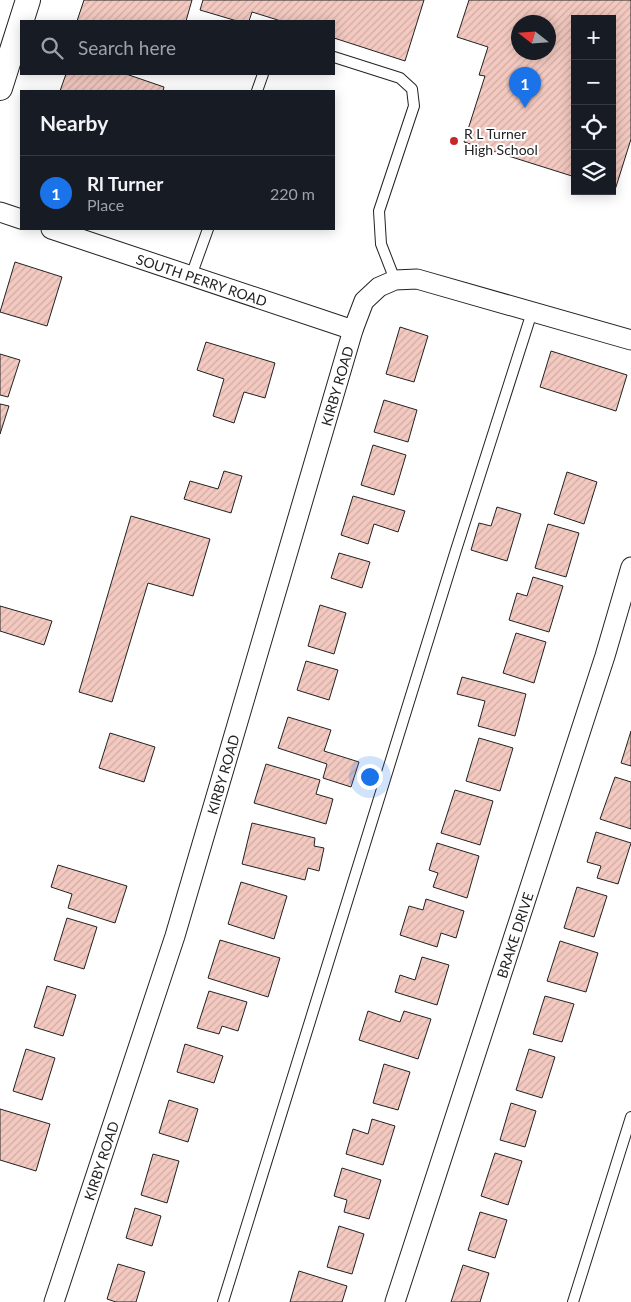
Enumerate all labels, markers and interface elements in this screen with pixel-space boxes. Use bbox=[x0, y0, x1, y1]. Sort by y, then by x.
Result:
north arrow bbox=[511, 15, 556, 60]
map controls bbox=[571, 15, 616, 195]
button: + bbox=[571, 15, 616, 60]
search box bbox=[20, 20, 335, 75]
icon: search bbox=[38, 34, 66, 62]
text: Search here bbox=[78, 36, 176, 59]
button: − bbox=[571, 60, 616, 105]
pin: 1 bbox=[509, 67, 541, 108]
button: locate bbox=[571, 105, 616, 150]
text: Nearby bbox=[40, 110, 108, 135]
place label: R L Turner High School bbox=[464, 125, 538, 158]
marker: R L Turner High School bbox=[448, 135, 460, 147]
button: layers bbox=[571, 150, 616, 195]
text: Rl Turner bbox=[87, 172, 163, 195]
text: 1 bbox=[51, 184, 61, 203]
text: 220 m bbox=[270, 184, 315, 203]
text: Place bbox=[87, 195, 124, 214]
street label: SOUTH PERRY ROAD bbox=[134, 250, 269, 309]
street label: KIRBY ROAD bbox=[317, 344, 356, 428]
street label: KIRBY ROAD bbox=[203, 732, 242, 816]
your location bbox=[357, 764, 383, 790]
street label: BRAKE DRIVE bbox=[492, 890, 536, 980]
street label: KIRBY ROAD bbox=[80, 1119, 122, 1202]

